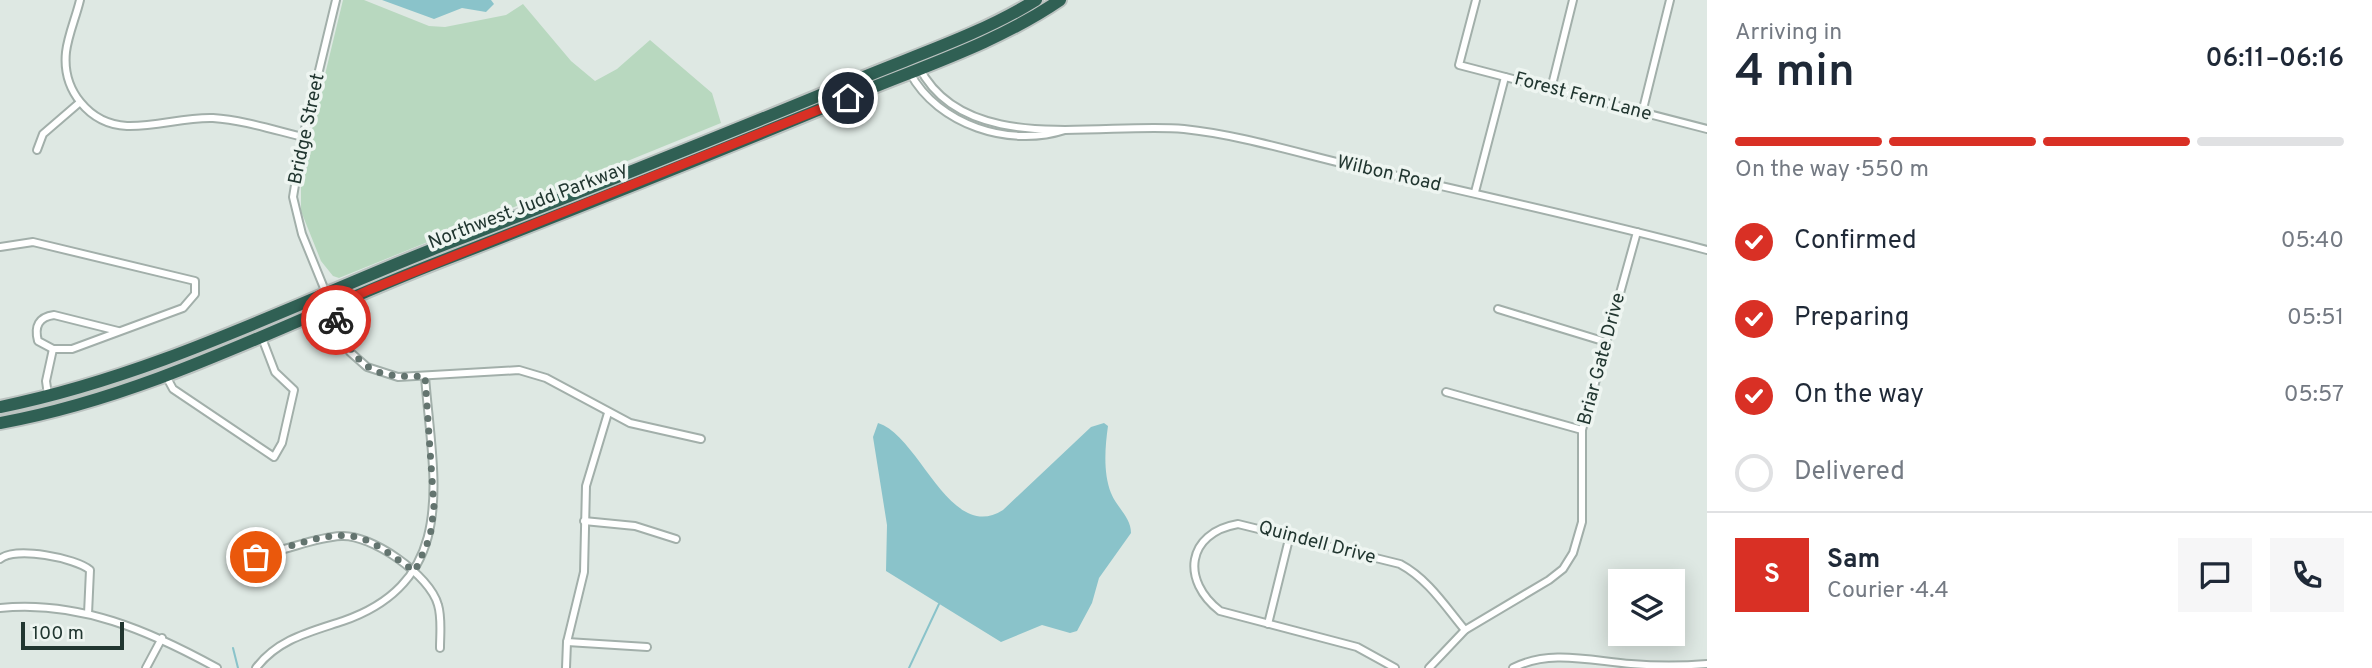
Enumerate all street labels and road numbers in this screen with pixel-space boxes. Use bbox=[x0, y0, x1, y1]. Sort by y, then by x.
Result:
street label: Forest Fern Lane bbox=[1512, 67, 1654, 127]
street label: Bridge Street bbox=[284, 71, 330, 187]
street label: Wilbon Road bbox=[1334, 150, 1444, 198]
street label: Northwest Judd Parkway bbox=[425, 157, 631, 255]
street label: Briar Gate Drive bbox=[1573, 290, 1631, 428]
street label: Quindell Drive bbox=[1256, 516, 1378, 570]

